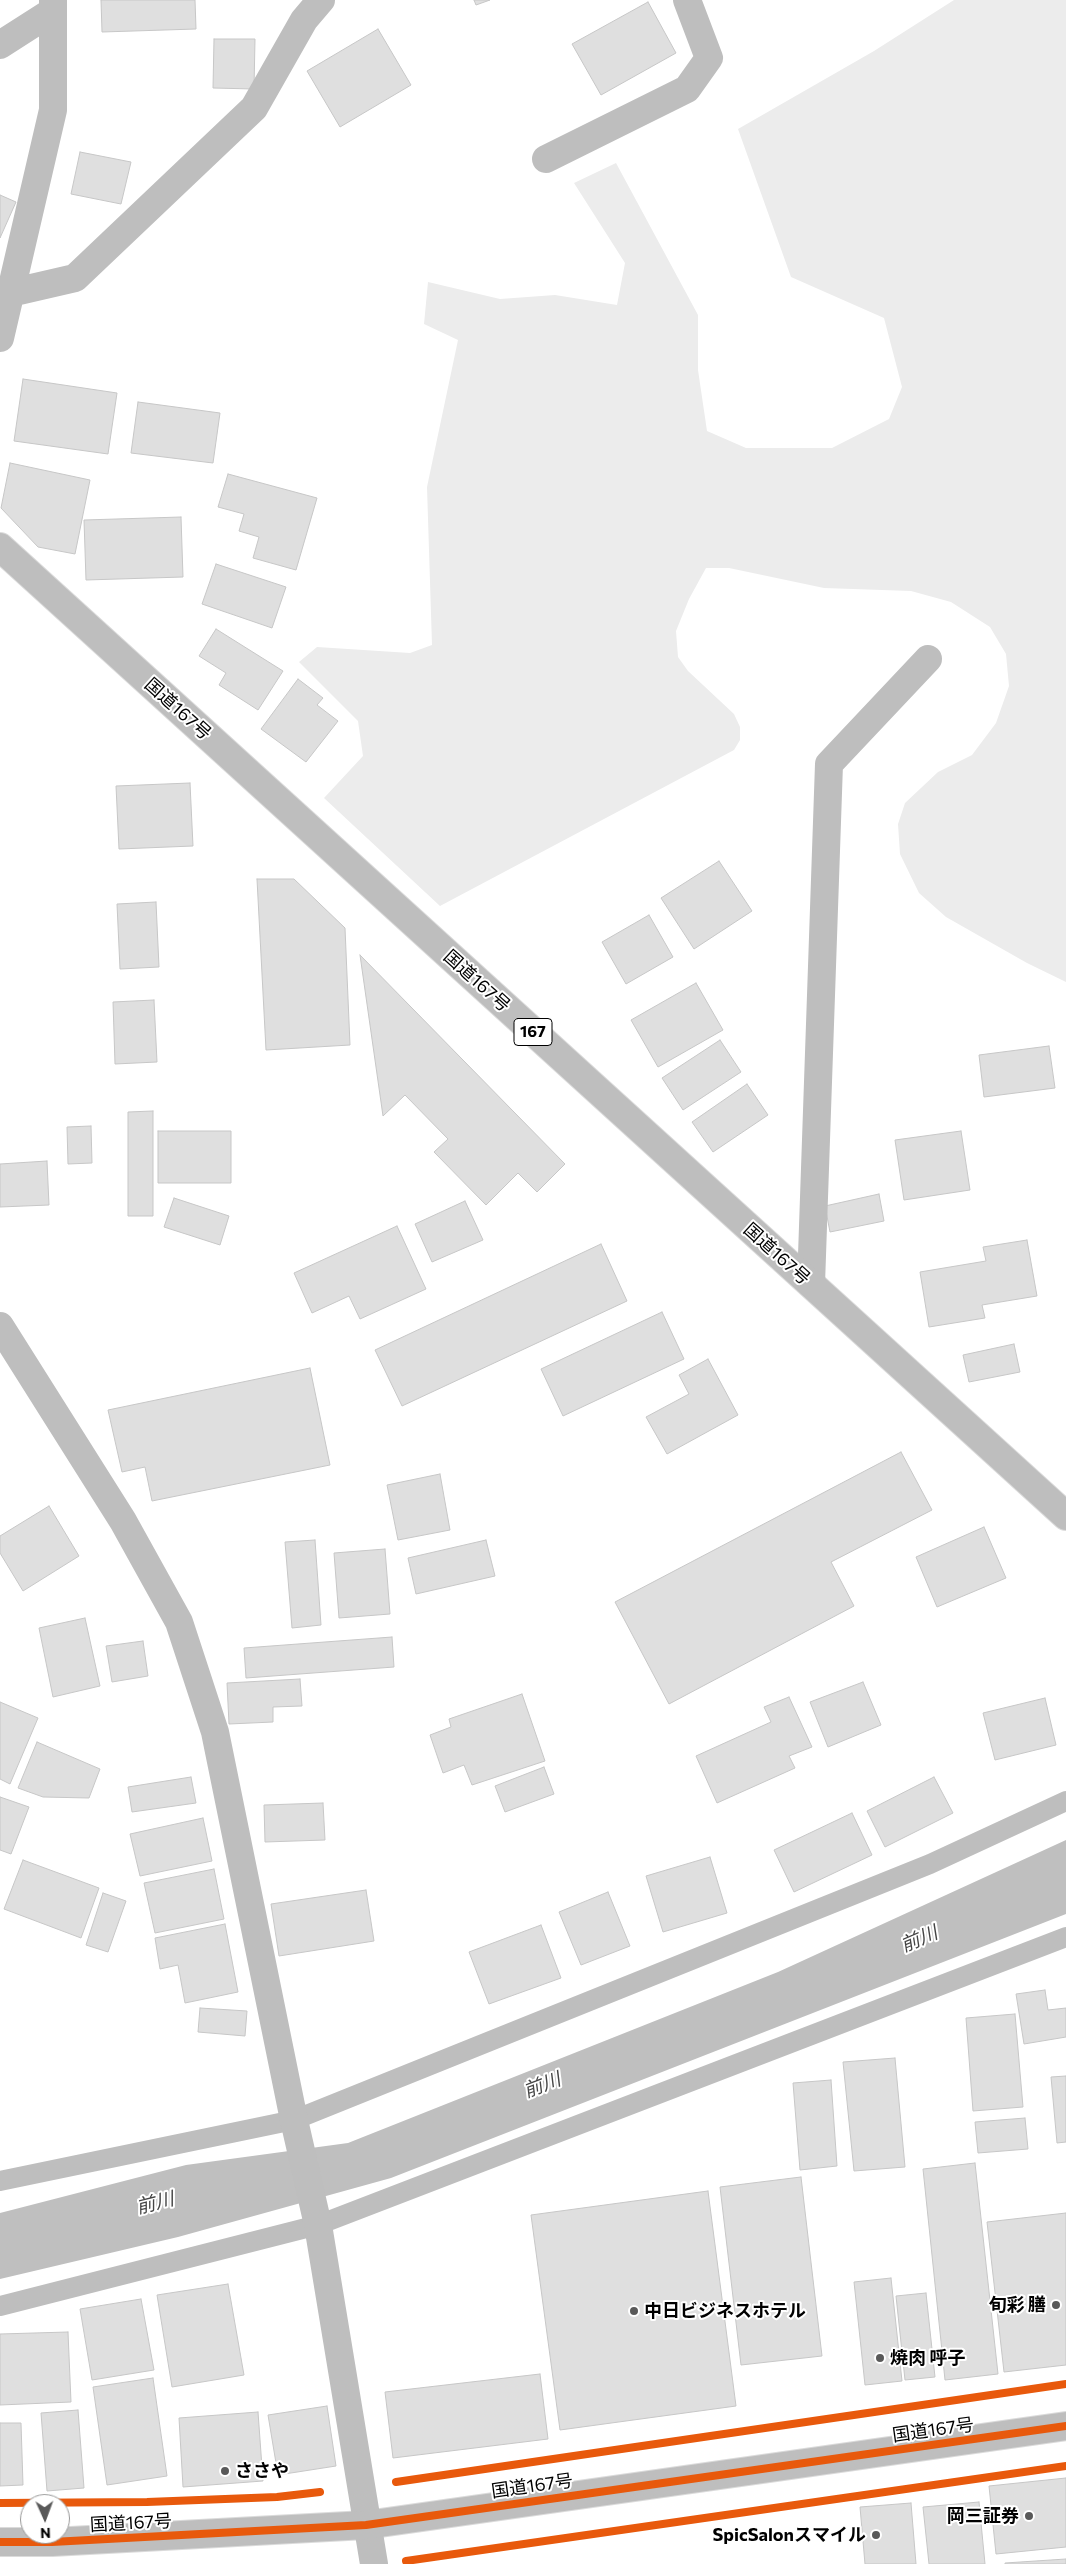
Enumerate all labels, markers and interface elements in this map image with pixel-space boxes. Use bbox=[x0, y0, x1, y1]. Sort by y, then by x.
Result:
street label: 国道167号 bbox=[140, 674, 216, 744]
street label: 国道167号 bbox=[439, 946, 515, 1016]
road number: 167 bbox=[514, 1019, 552, 1046]
street label: 国道167号 bbox=[739, 1219, 815, 1289]
water label: 前川 bbox=[897, 1921, 941, 1957]
water label: 前川 bbox=[520, 2068, 564, 2102]
water label: 前川 bbox=[134, 2187, 176, 2219]
place label: 旬彩 膳 bbox=[989, 2294, 1046, 2316]
marker: 旬彩 膳 bbox=[1050, 2299, 1062, 2311]
place label: 中日ビジネスホテル bbox=[644, 2300, 806, 2322]
marker: 中日ビジネスホテル bbox=[628, 2305, 640, 2317]
place label: 焼肉 呼子 bbox=[890, 2347, 965, 2369]
marker: 焼肉 呼子 bbox=[874, 2352, 886, 2364]
street label: 国道167号 bbox=[891, 2414, 975, 2446]
place label: ささや bbox=[235, 2460, 289, 2482]
marker: ささや bbox=[219, 2465, 231, 2477]
street label: 国道167号 bbox=[490, 2470, 574, 2502]
north arrow bbox=[20, 2494, 70, 2544]
place label: 岡三証券 bbox=[947, 2505, 1019, 2527]
street label: 国道167号 bbox=[89, 2510, 173, 2536]
marker: 岡三証券 bbox=[1023, 2510, 1035, 2522]
place label: SpicSalonスマイル bbox=[712, 2524, 866, 2546]
text: N bbox=[40, 2525, 51, 2542]
marker: SpicSalonスマイル bbox=[870, 2529, 882, 2541]

